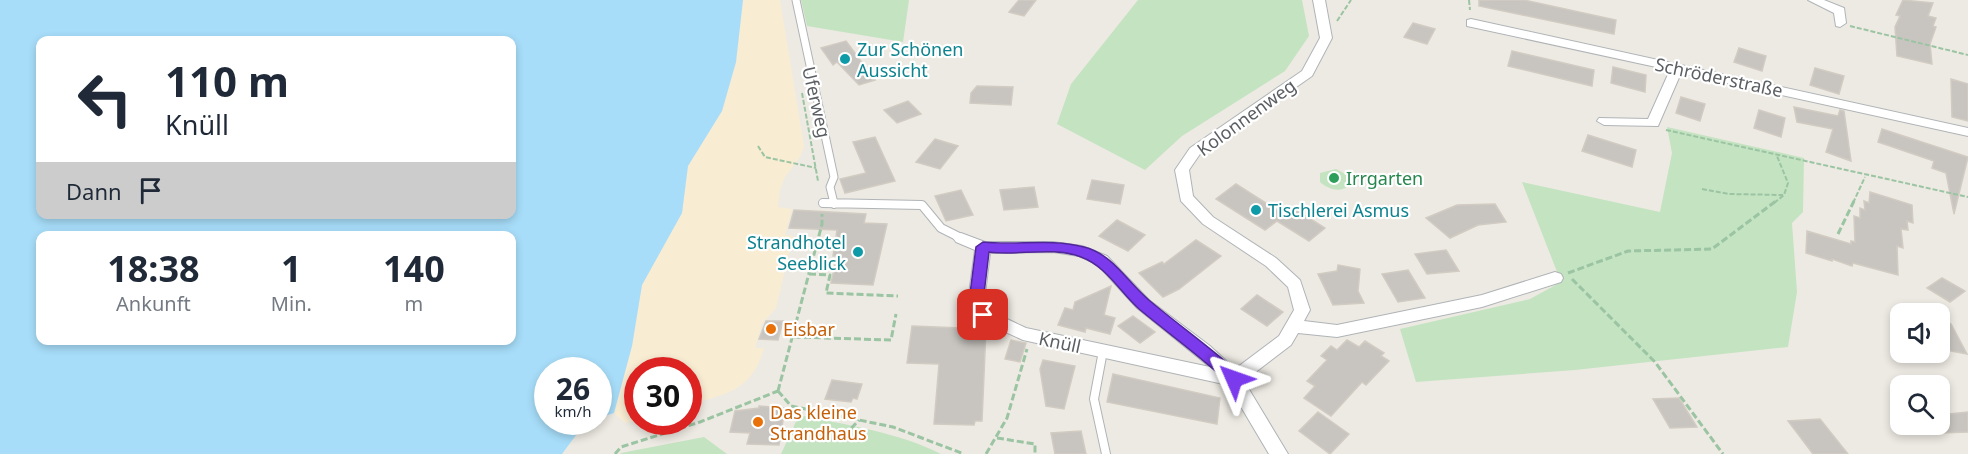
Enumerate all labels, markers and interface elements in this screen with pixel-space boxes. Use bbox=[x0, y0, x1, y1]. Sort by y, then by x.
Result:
place label: Zur Schönen Aussicht bbox=[857, 37, 963, 82]
text: 110 m bbox=[165, 52, 289, 109]
marker: Zur Schönen Aussicht bbox=[838, 52, 852, 66]
street label: Schröderstraße bbox=[1653, 52, 1785, 102]
icon: left bbox=[66, 60, 144, 138]
street label: Uferweg bbox=[797, 64, 837, 140]
street label: Kolonnenweg bbox=[1192, 73, 1300, 161]
text: Knüll bbox=[165, 106, 229, 143]
place label: Irrgarten bbox=[1346, 166, 1423, 190]
marker: Irrgarten bbox=[1327, 171, 1341, 185]
icon: arrive bbox=[134, 174, 167, 207]
text: Dann bbox=[66, 176, 122, 206]
place label: Tischlerei Asmus bbox=[1268, 198, 1409, 222]
marker: Tischlerei Asmus bbox=[1249, 203, 1263, 217]
place label: Strandhotel Seeblick bbox=[747, 230, 846, 275]
text: 18:38 bbox=[107, 244, 200, 293]
text: 1 bbox=[281, 244, 302, 293]
text: 140 bbox=[383, 244, 445, 293]
marker: Strandhotel Seeblick bbox=[851, 245, 865, 259]
pin bbox=[957, 289, 1008, 340]
text: Ankunft bbox=[116, 290, 191, 317]
text: Min. bbox=[271, 290, 312, 317]
text: m bbox=[405, 290, 423, 317]
icon: arrive bbox=[966, 298, 999, 331]
map controls bbox=[1890, 303, 1950, 435]
button: sound bbox=[1890, 303, 1950, 363]
place label: Eisbar bbox=[783, 317, 835, 341]
marker: Eisbar bbox=[764, 322, 778, 336]
street label: Knüll bbox=[1037, 326, 1083, 358]
position arrow bbox=[1202, 347, 1266, 411]
speed limit sign: 30 bbox=[624, 357, 702, 435]
text: 26 bbox=[556, 368, 590, 409]
button: search bbox=[1890, 375, 1950, 435]
place label: Das kleine Strandhaus bbox=[770, 400, 867, 445]
text: km/h bbox=[555, 401, 591, 421]
marker: Das kleine Strandhaus bbox=[751, 415, 765, 429]

